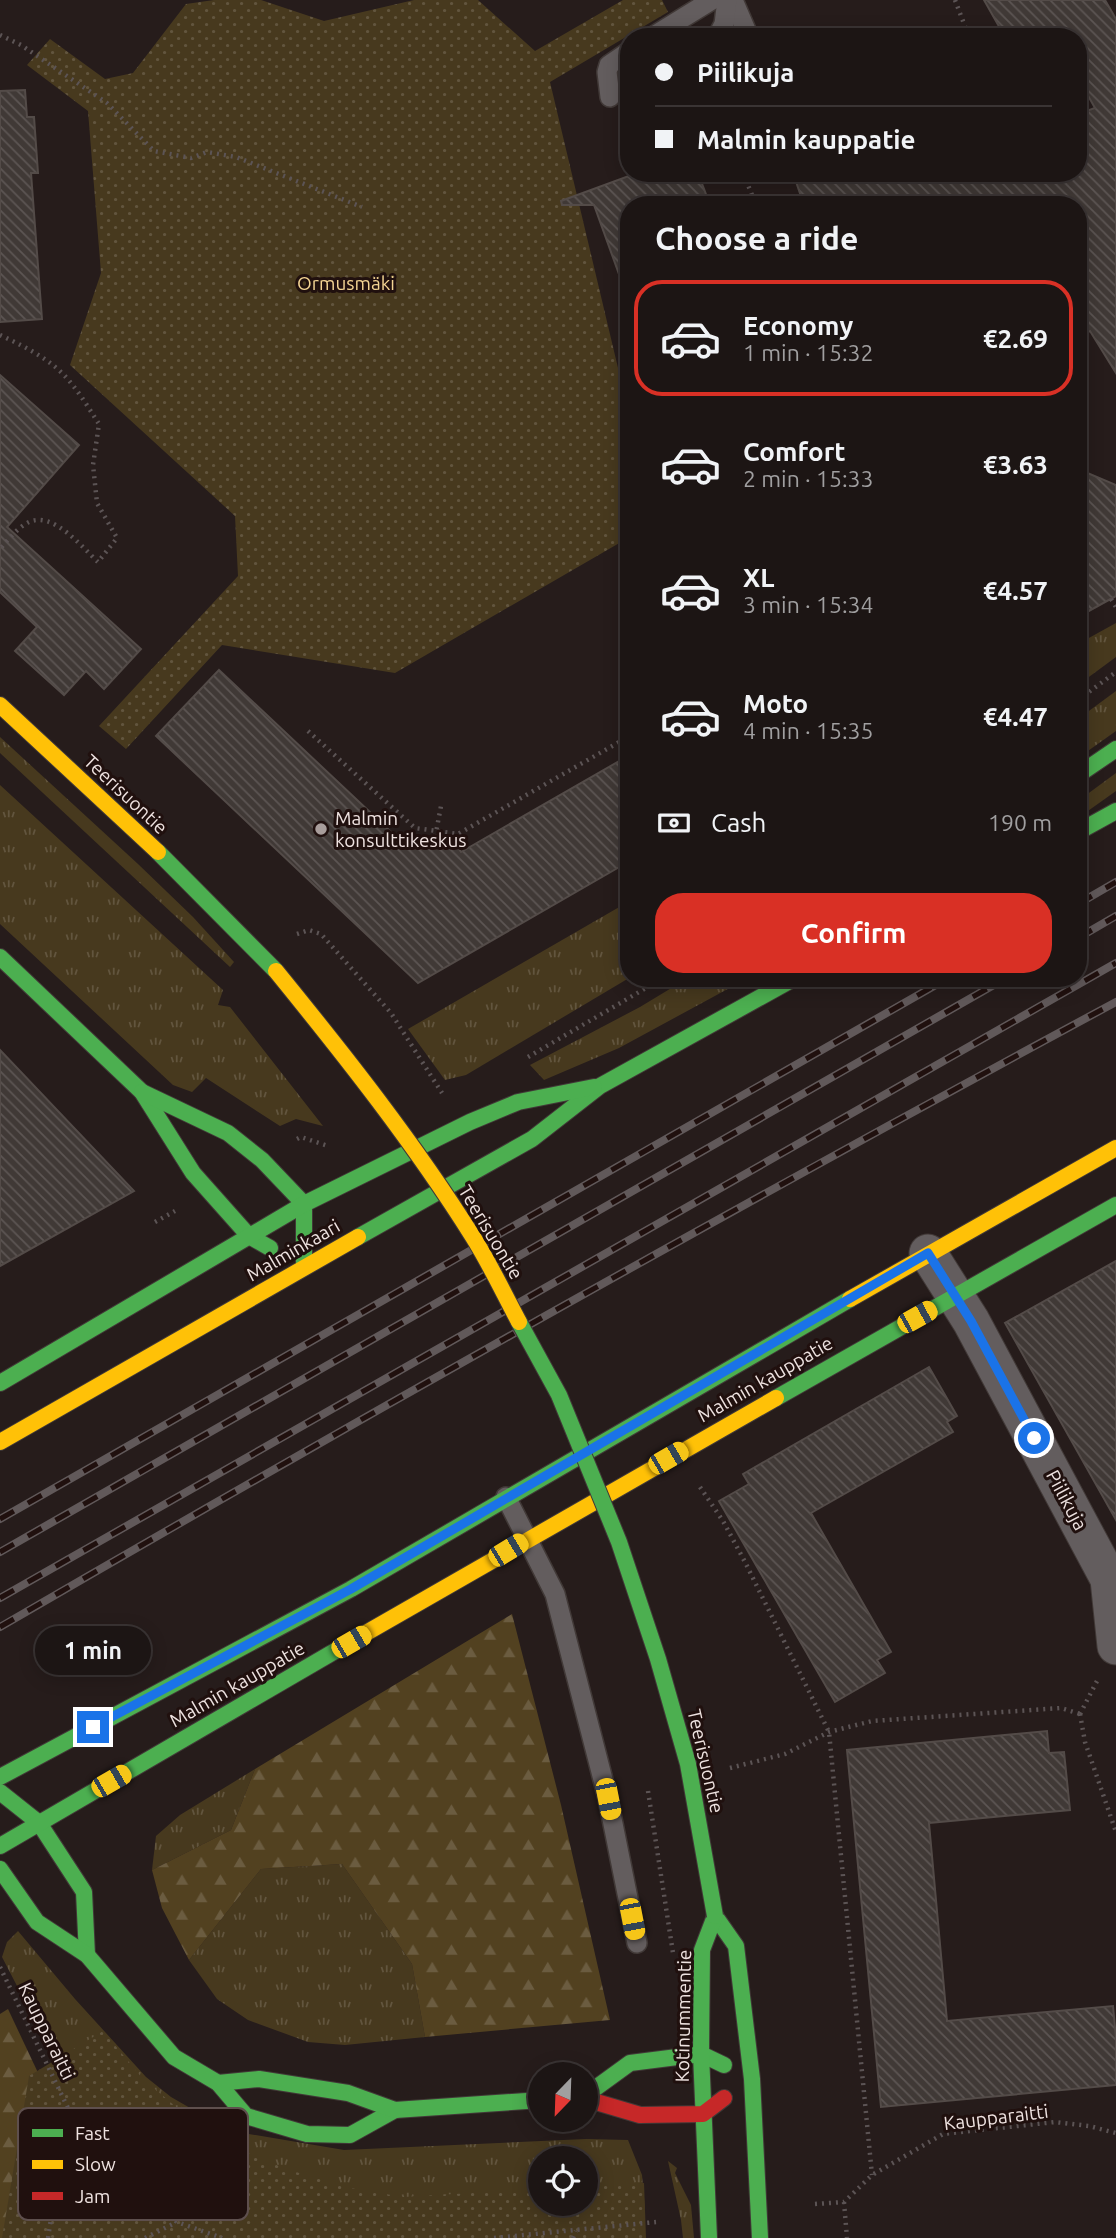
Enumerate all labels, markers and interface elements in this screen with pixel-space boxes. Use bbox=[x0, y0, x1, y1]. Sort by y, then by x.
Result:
text: Piilikuja bbox=[697, 58, 794, 87]
text: Malmin kauppatie bbox=[697, 125, 916, 154]
text: Choose a ride bbox=[655, 220, 858, 256]
park label: Ormusmäki bbox=[297, 272, 395, 294]
icon: car bbox=[659, 307, 722, 370]
text: Economy bbox=[743, 311, 853, 340]
text: €2.69 bbox=[983, 324, 1048, 353]
text: 1 min · 15:32 bbox=[743, 340, 874, 365]
icon: car bbox=[659, 433, 722, 496]
text: Comfort bbox=[743, 437, 846, 466]
text: €3.63 bbox=[983, 450, 1048, 479]
text: 2 min · 15:33 bbox=[743, 466, 874, 491]
icon: car bbox=[659, 559, 722, 622]
text: XL bbox=[743, 563, 774, 592]
text: €4.57 bbox=[983, 576, 1048, 605]
text: 3 min · 15:34 bbox=[743, 592, 874, 617]
icon: car bbox=[659, 685, 722, 748]
text: Moto bbox=[743, 689, 808, 718]
text: €4.47 bbox=[983, 702, 1048, 731]
text: 4 min · 15:35 bbox=[743, 718, 874, 743]
street label: Teerisuontie bbox=[80, 750, 172, 838]
icon: cash bbox=[655, 804, 693, 842]
place label: Malmin konsulttikeskus bbox=[335, 807, 466, 851]
text: Cash bbox=[711, 808, 766, 837]
text: 190 m bbox=[988, 810, 1052, 835]
marker: Malmin konsulttikeskus bbox=[313, 821, 329, 837]
button: Confirm bbox=[655, 893, 1052, 973]
street label: Teerisuontie bbox=[454, 1181, 528, 1283]
street label: Malminkaari bbox=[242, 1214, 344, 1286]
car bbox=[894, 1298, 941, 1336]
street label: Malmin kauppatie bbox=[694, 1331, 836, 1427]
route start bbox=[1018, 1422, 1050, 1454]
car bbox=[645, 1438, 692, 1478]
street label: Piilikuja bbox=[1042, 1466, 1092, 1534]
car bbox=[485, 1530, 532, 1570]
car bbox=[328, 1622, 375, 1662]
callout: 1 min bbox=[35, 1626, 151, 1674]
street label: Malmin kauppatie bbox=[166, 1636, 308, 1732]
text: 1 min bbox=[64, 1638, 122, 1663]
street label: Teerisuontie bbox=[683, 1707, 729, 1815]
route end bbox=[77, 1711, 109, 1743]
car bbox=[88, 1761, 135, 1801]
car bbox=[594, 1776, 623, 1822]
car bbox=[618, 1896, 647, 1942]
street label: Kotinummentie bbox=[671, 1949, 695, 2083]
street label: Kaupparaitti bbox=[14, 1979, 80, 2083]
north arrow bbox=[528, 2062, 598, 2132]
map controls bbox=[528, 2062, 598, 2216]
street label: Kaupparaitti bbox=[942, 2100, 1050, 2134]
legend bbox=[18, 2108, 248, 2220]
text: Fast bbox=[75, 2122, 110, 2144]
button: locate bbox=[528, 2146, 598, 2216]
text: Slow bbox=[75, 2153, 116, 2175]
text: Jam bbox=[75, 2185, 111, 2207]

